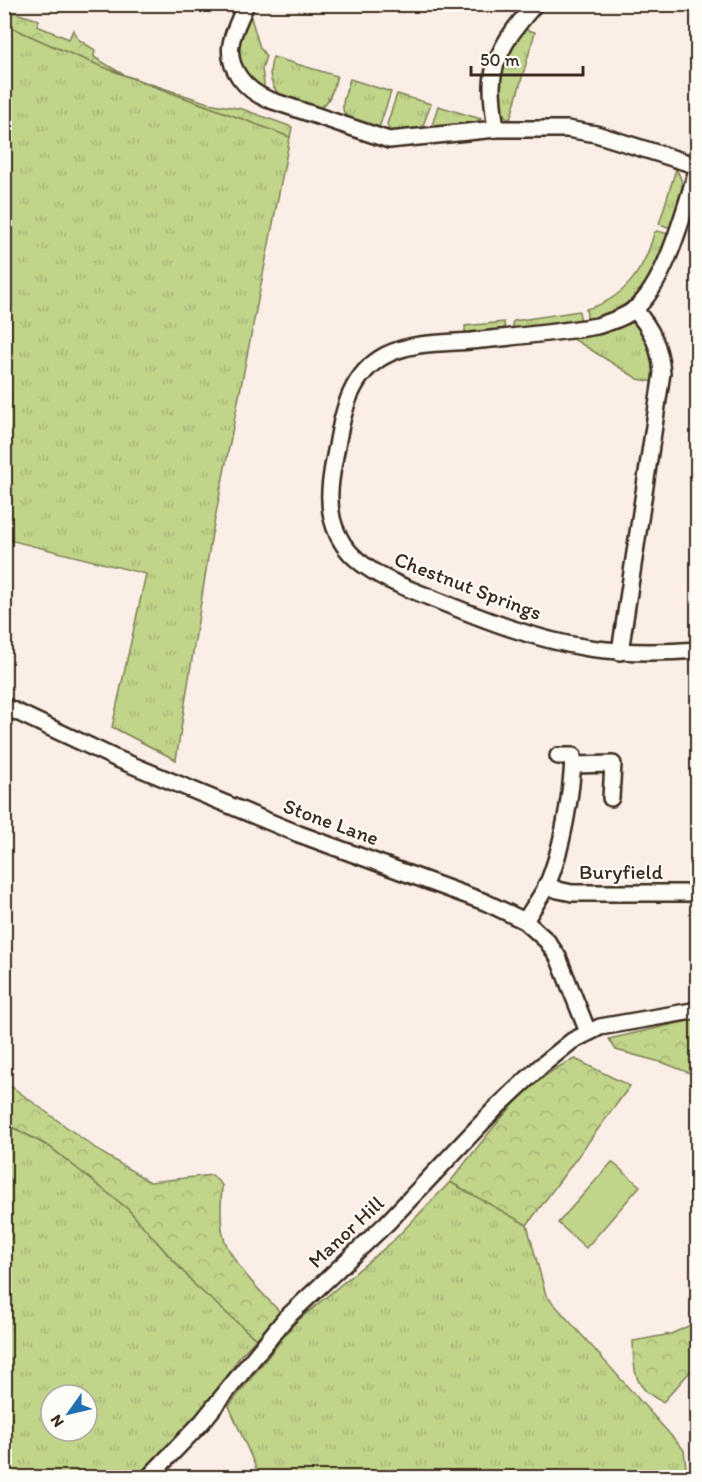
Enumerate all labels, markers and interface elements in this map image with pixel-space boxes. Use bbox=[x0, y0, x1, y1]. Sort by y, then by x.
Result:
scale bar bbox=[471, 39, 584, 77]
text: 50 m bbox=[480, 49, 520, 71]
street label: Chestnut Springs bbox=[391, 546, 545, 625]
street label: Stone Lane bbox=[280, 793, 382, 850]
street label: Buryfield bbox=[579, 859, 664, 884]
street label: Manor Hill bbox=[303, 1190, 389, 1273]
north arrow bbox=[39, 1383, 99, 1443]
text: N bbox=[46, 1411, 68, 1431]

